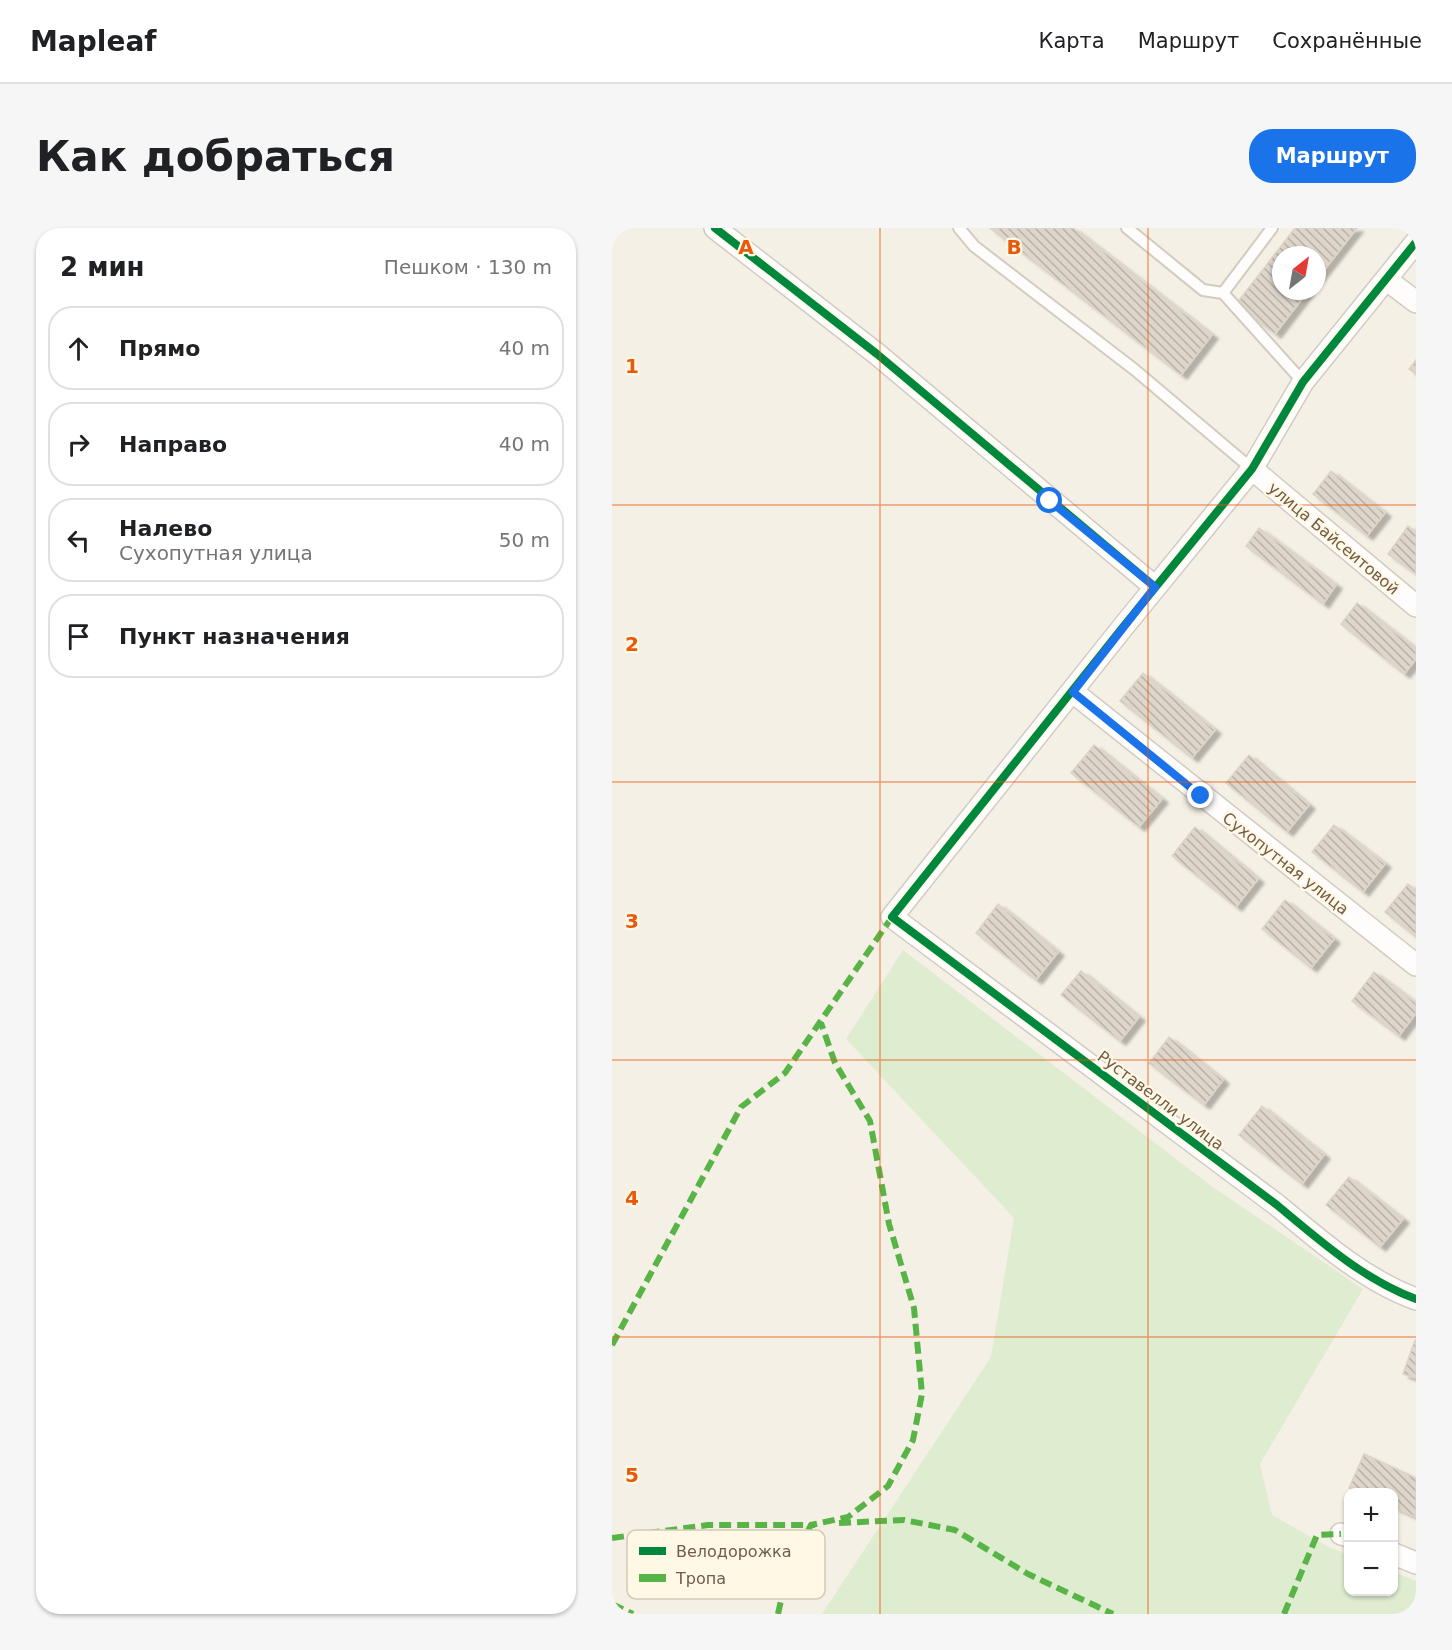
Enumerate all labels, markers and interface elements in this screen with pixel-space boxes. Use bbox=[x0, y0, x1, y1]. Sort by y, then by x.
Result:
text: Mapleaf bbox=[30, 25, 156, 58]
text: Карта bbox=[1039, 29, 1105, 53]
text: Маршрут bbox=[1138, 29, 1239, 53]
text: Сохранённые bbox=[1272, 29, 1422, 53]
button: Маршрут bbox=[1249, 129, 1416, 183]
text: Как добраться bbox=[36, 132, 395, 181]
text: A bbox=[738, 235, 754, 259]
text: B bbox=[1006, 235, 1022, 259]
north arrow bbox=[1272, 246, 1326, 300]
text: 2 мин bbox=[60, 252, 145, 282]
text: Пешком · 130 m bbox=[384, 255, 552, 279]
icon: ahead bbox=[62, 332, 95, 365]
text: Прямо bbox=[119, 336, 200, 361]
text: 40 m bbox=[499, 336, 550, 360]
text: 1 bbox=[625, 354, 639, 378]
icon: right bbox=[62, 428, 95, 461]
text: Направо bbox=[119, 432, 227, 457]
text: 40 m bbox=[499, 432, 550, 456]
street label: улица Байсеитовой bbox=[1264, 478, 1403, 599]
route start bbox=[1036, 487, 1062, 513]
text: Налево bbox=[119, 516, 212, 541]
icon: left bbox=[62, 524, 95, 557]
text: 50 m bbox=[499, 528, 550, 552]
text: Сухопутная улица bbox=[119, 541, 313, 565]
icon: arrive bbox=[62, 620, 95, 653]
text: Пункт назначения bbox=[119, 624, 350, 649]
text: 2 bbox=[625, 632, 639, 656]
route end bbox=[1187, 782, 1213, 808]
street label: Сухопутная улица bbox=[1219, 808, 1353, 919]
text: 3 bbox=[625, 909, 639, 933]
street label: Руставелли улица bbox=[1094, 1047, 1228, 1154]
text: 4 bbox=[625, 1186, 639, 1210]
text: 5 bbox=[625, 1463, 639, 1487]
map controls bbox=[1344, 1488, 1398, 1596]
button: + bbox=[1344, 1488, 1398, 1542]
legend bbox=[627, 1530, 825, 1599]
text: Велодорожка bbox=[676, 1542, 792, 1561]
button: − bbox=[1344, 1542, 1398, 1596]
text: Тропа bbox=[675, 1569, 726, 1588]

